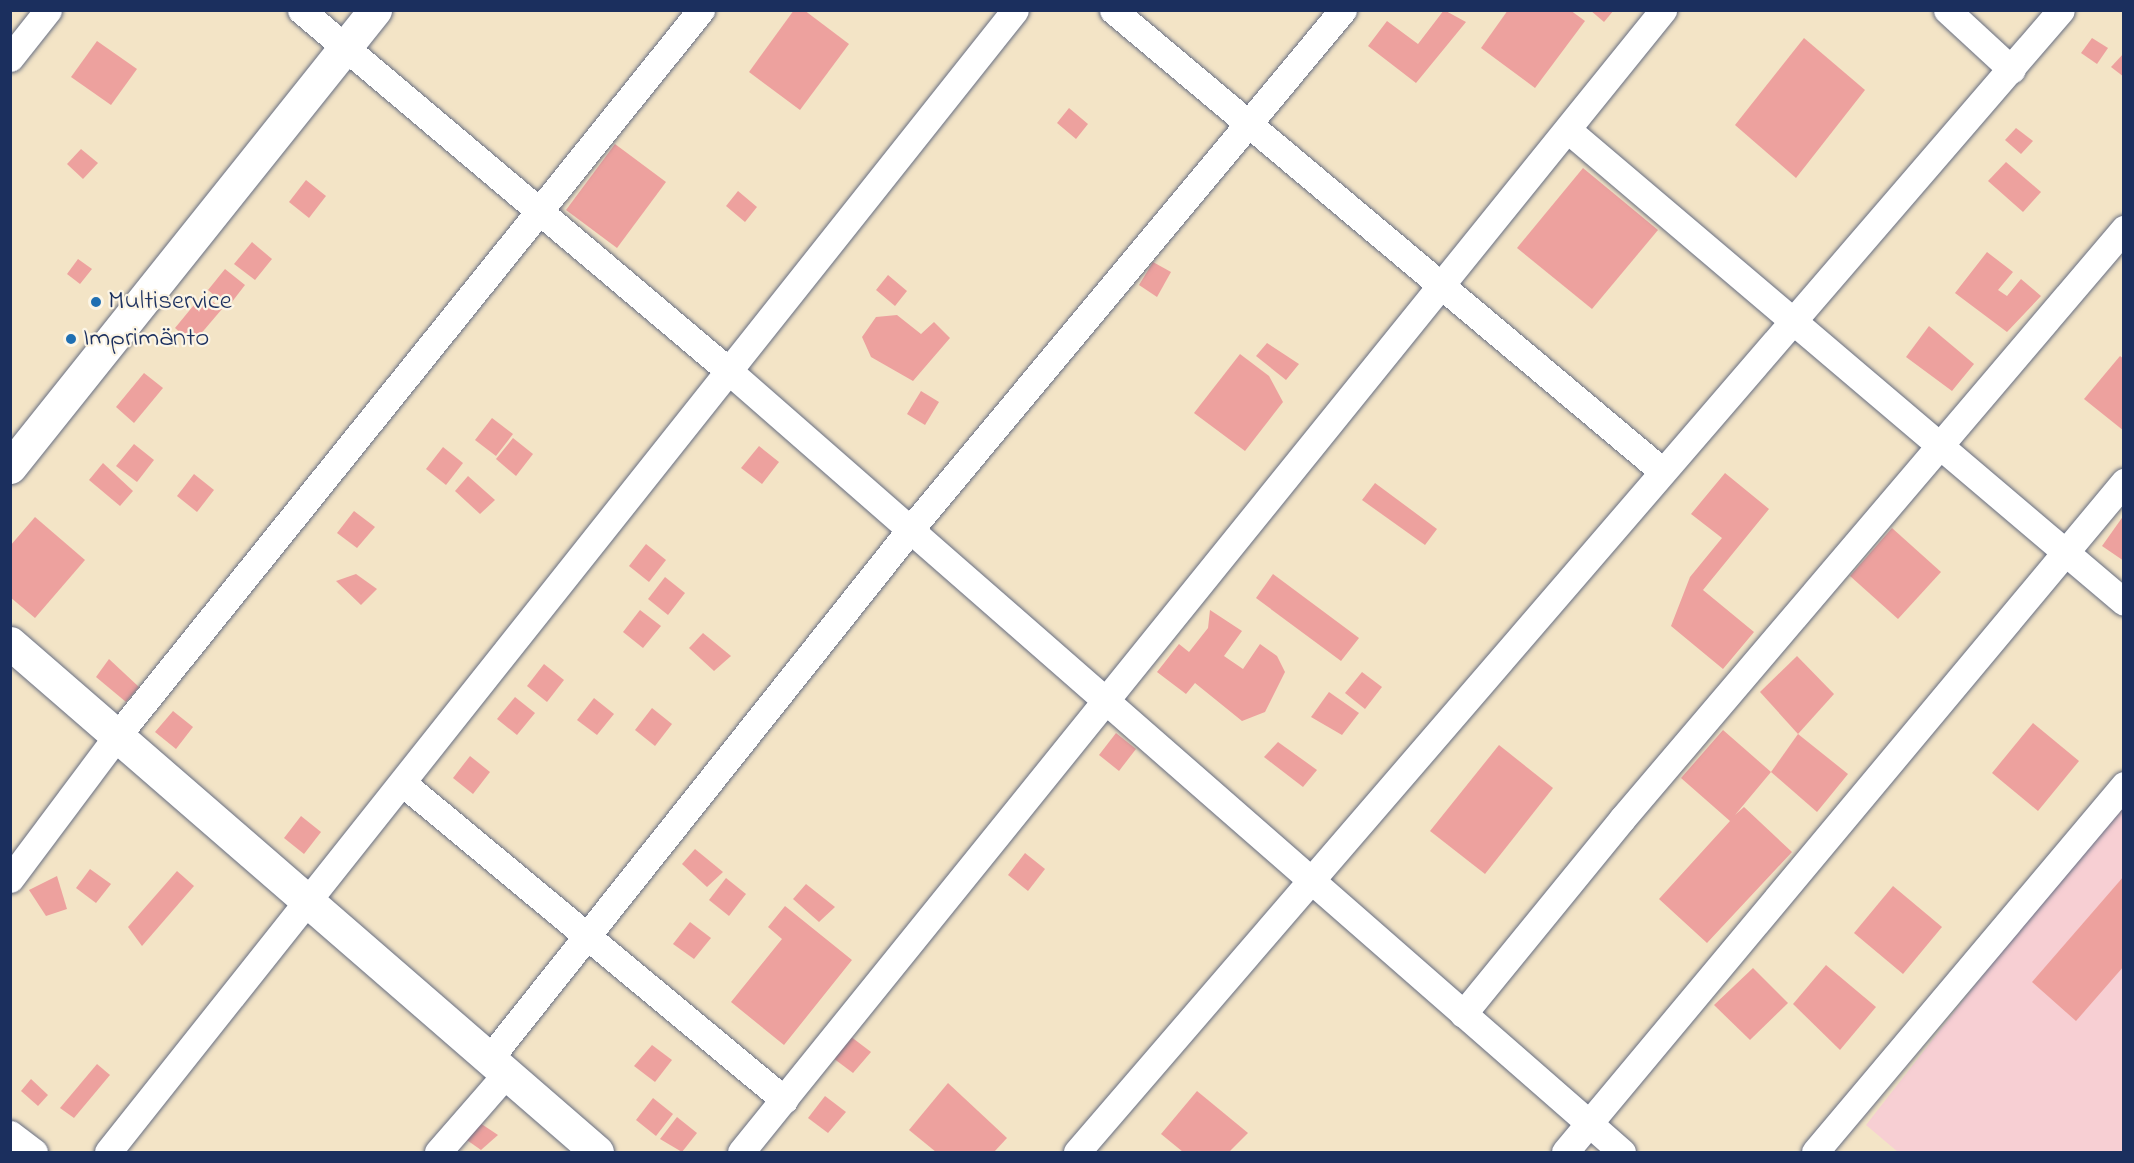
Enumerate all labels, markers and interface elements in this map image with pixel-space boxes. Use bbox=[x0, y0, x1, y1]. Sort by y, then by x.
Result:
place label: Multiservice bbox=[108, 286, 232, 318]
marker: Multiservice bbox=[89, 295, 103, 309]
place label: Imprimänto bbox=[83, 323, 209, 355]
marker: Imprimänto bbox=[64, 332, 78, 346]

